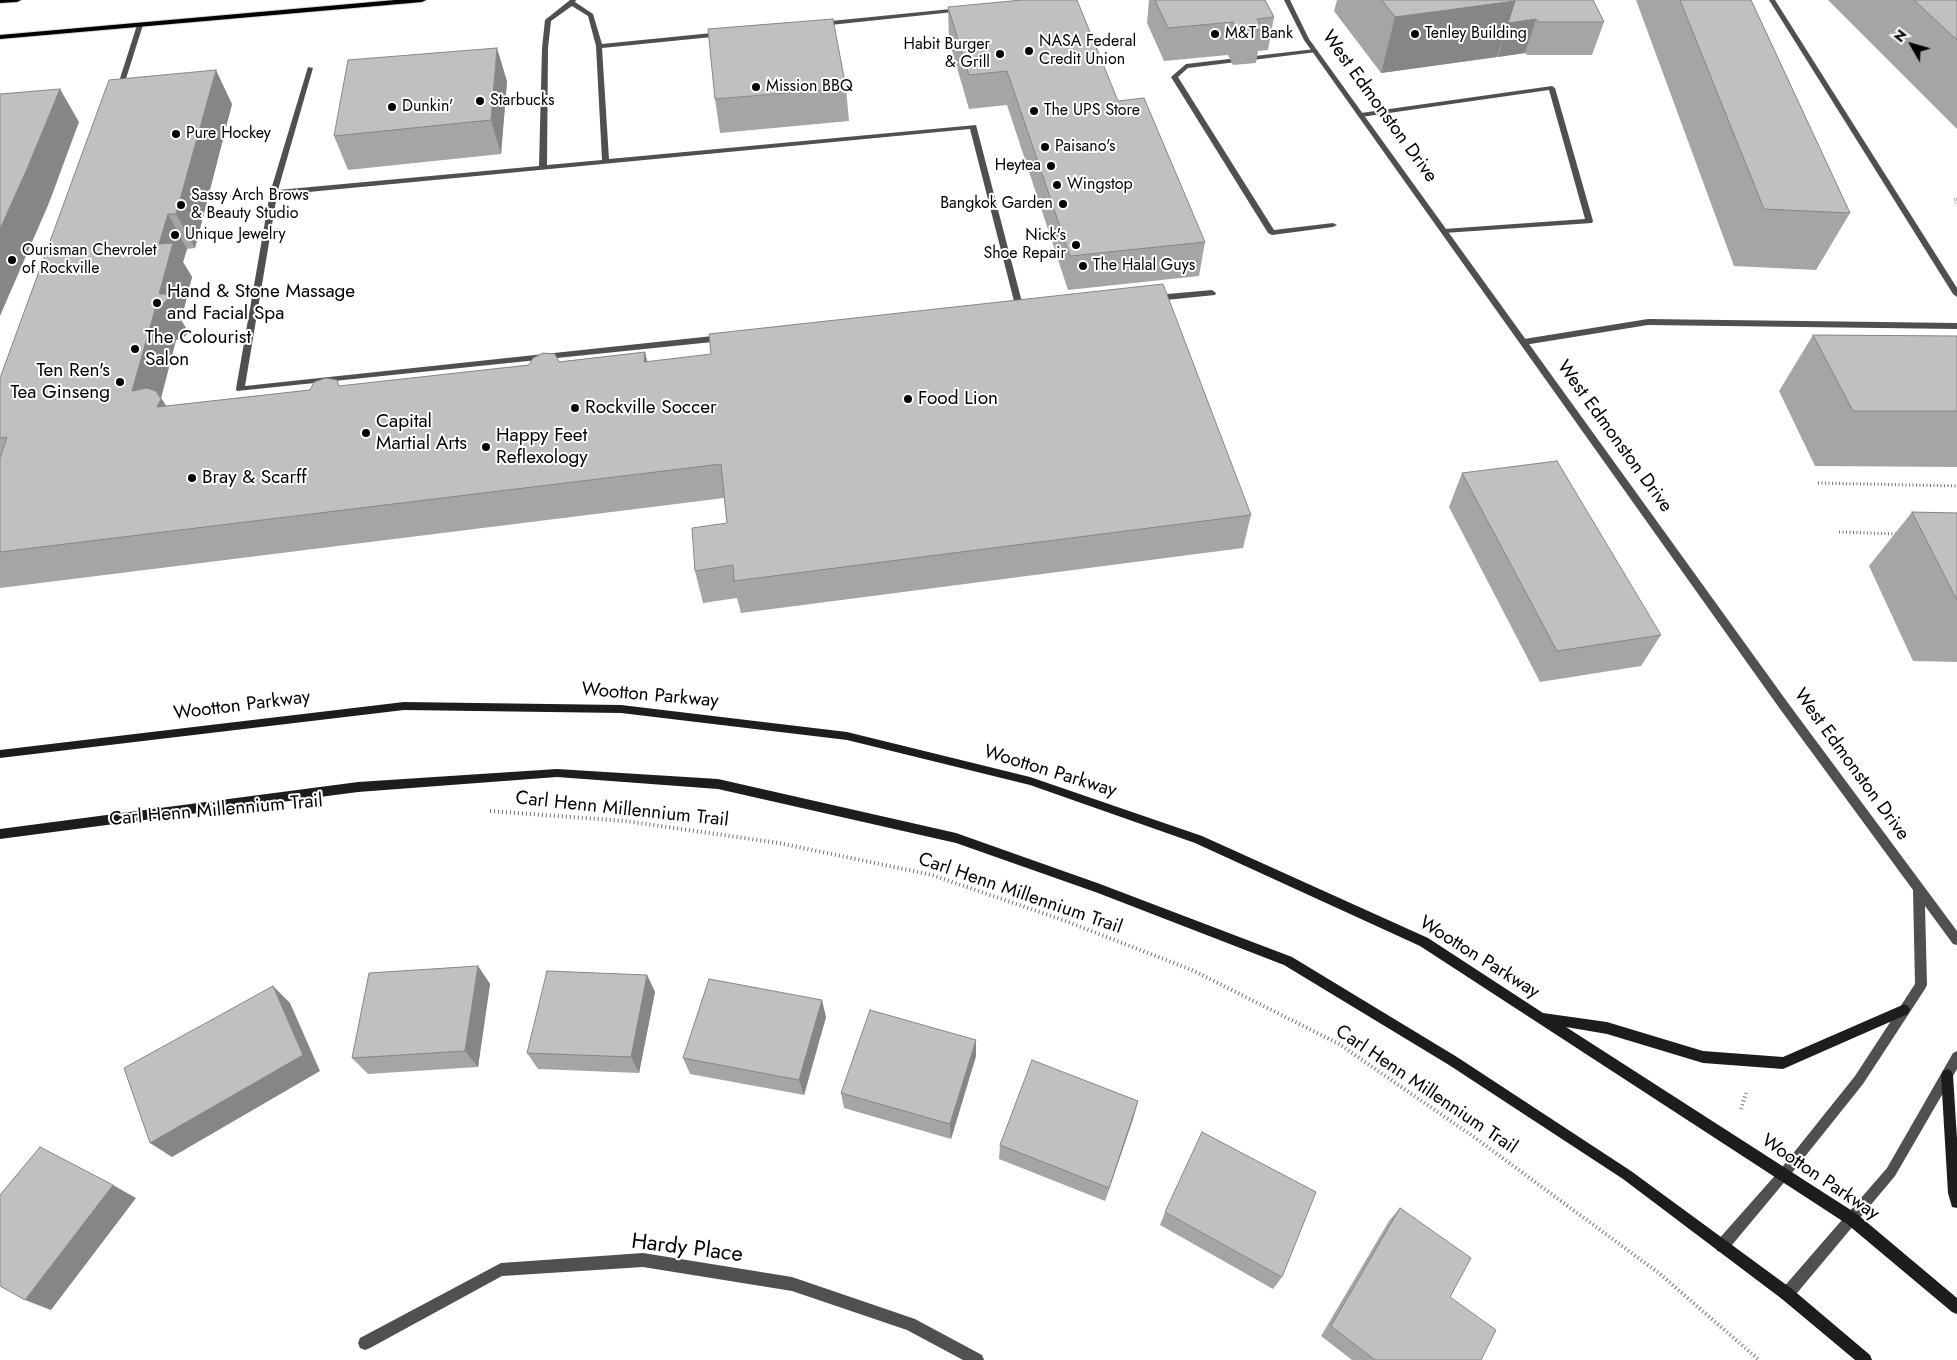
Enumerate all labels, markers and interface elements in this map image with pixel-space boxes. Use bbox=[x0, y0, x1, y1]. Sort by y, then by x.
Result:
north arrow bbox=[1887, 20, 1937, 70]
place label: M&T Bank bbox=[1225, 24, 1293, 44]
place label: Tenley Building bbox=[1425, 24, 1527, 44]
text: N bbox=[1889, 25, 1911, 46]
street label: West Edmonston Drive bbox=[1316, 27, 1442, 187]
marker: M&T Bank bbox=[1209, 28, 1221, 40]
marker: Tenley Building bbox=[1409, 28, 1421, 40]
place label: NASA Federal Credit Union bbox=[1039, 32, 1136, 70]
place label: Habit Burger & Grill bbox=[904, 35, 990, 73]
marker: NASA Federal Credit Union bbox=[1023, 45, 1035, 57]
marker: Habit Burger & Grill bbox=[994, 48, 1006, 60]
place label: Mission BBQ bbox=[766, 77, 853, 97]
marker: Mission BBQ bbox=[750, 81, 762, 93]
place label: Starbucks bbox=[490, 91, 554, 111]
marker: Starbucks bbox=[474, 95, 486, 107]
place label: Dunkin' bbox=[402, 97, 453, 117]
marker: Dunkin' bbox=[386, 101, 398, 113]
place label: The UPS Store bbox=[1044, 101, 1140, 121]
marker: The UPS Store bbox=[1028, 105, 1040, 117]
place label: Pure Hockey bbox=[186, 124, 271, 144]
marker: Pure Hockey bbox=[170, 128, 182, 140]
place label: Paisano's bbox=[1055, 137, 1115, 157]
marker: Paisano's bbox=[1039, 141, 1051, 153]
place label: Heytea bbox=[995, 156, 1041, 176]
marker: Heytea bbox=[1045, 160, 1057, 172]
place label: Wingstop bbox=[1067, 175, 1133, 195]
marker: Wingstop bbox=[1051, 179, 1063, 191]
place label: Sassy Arch Brows & Beauty Studio bbox=[191, 186, 309, 224]
place label: Bangkok Garden bbox=[940, 194, 1053, 214]
marker: Bangkok Garden bbox=[1057, 198, 1069, 210]
marker: Sassy Arch Brows & Beauty Studio bbox=[175, 199, 187, 211]
place label: Unique Jewelry bbox=[185, 225, 286, 245]
place label: Nick's Shoe Repair bbox=[983, 226, 1066, 264]
marker: Unique Jewelry bbox=[169, 229, 181, 241]
marker: Nick's Shoe Repair bbox=[1070, 239, 1082, 251]
place label: Ourisman Chevrolet of Rockville bbox=[22, 241, 157, 279]
marker: Ourisman Chevrolet of Rockville bbox=[6, 254, 18, 266]
place label: The Halal Guys bbox=[1093, 256, 1195, 276]
marker: The Halal Guys bbox=[1077, 260, 1089, 272]
place label: Hand & Stone Massage and Facial Spa bbox=[167, 281, 355, 325]
marker: Hand & Stone Massage and Facial Spa bbox=[151, 297, 163, 309]
place label: The Colourist Salon bbox=[145, 327, 251, 371]
marker: The Colourist Salon bbox=[129, 343, 141, 355]
street label: West Edmonston Drive bbox=[1551, 357, 1677, 517]
place label: Ten Ren's Tea Ginseng bbox=[11, 360, 110, 404]
marker: Ten Ren's Tea Ginseng bbox=[114, 376, 126, 388]
place label: Food Lion bbox=[918, 388, 998, 410]
marker: Food Lion bbox=[902, 393, 914, 405]
place label: Rockville Soccer bbox=[585, 397, 717, 419]
marker: Rockville Soccer bbox=[569, 402, 581, 414]
place label: Capital Martial Arts bbox=[376, 411, 467, 455]
place label: Happy Feet Reflexology bbox=[496, 425, 588, 469]
marker: Capital Martial Arts bbox=[360, 427, 372, 439]
marker: Happy Feet Reflexology bbox=[480, 441, 492, 453]
place label: Bray & Scarff bbox=[202, 467, 307, 489]
marker: Bray & Scarff bbox=[186, 472, 198, 484]
street label: Wootton Parkway bbox=[580, 679, 720, 713]
street label: West Edmonston Drive bbox=[1788, 685, 1914, 845]
street label: Wootton Parkway bbox=[172, 686, 312, 726]
street label: Wootton Parkway bbox=[981, 741, 1119, 803]
street label: Carl Henn Millennium Trail bbox=[514, 787, 730, 833]
street label: Carl Henn Millennium Trail bbox=[108, 790, 324, 832]
street label: Carl Henn Millennium Trail bbox=[915, 848, 1125, 940]
street label: Wootton Parkway bbox=[1415, 912, 1543, 1004]
street label: Carl Henn Millennium Trail bbox=[1331, 1021, 1521, 1159]
street label: Wootton Parkway bbox=[1757, 1130, 1883, 1226]
street label: Hardy Place bbox=[630, 1229, 744, 1269]

